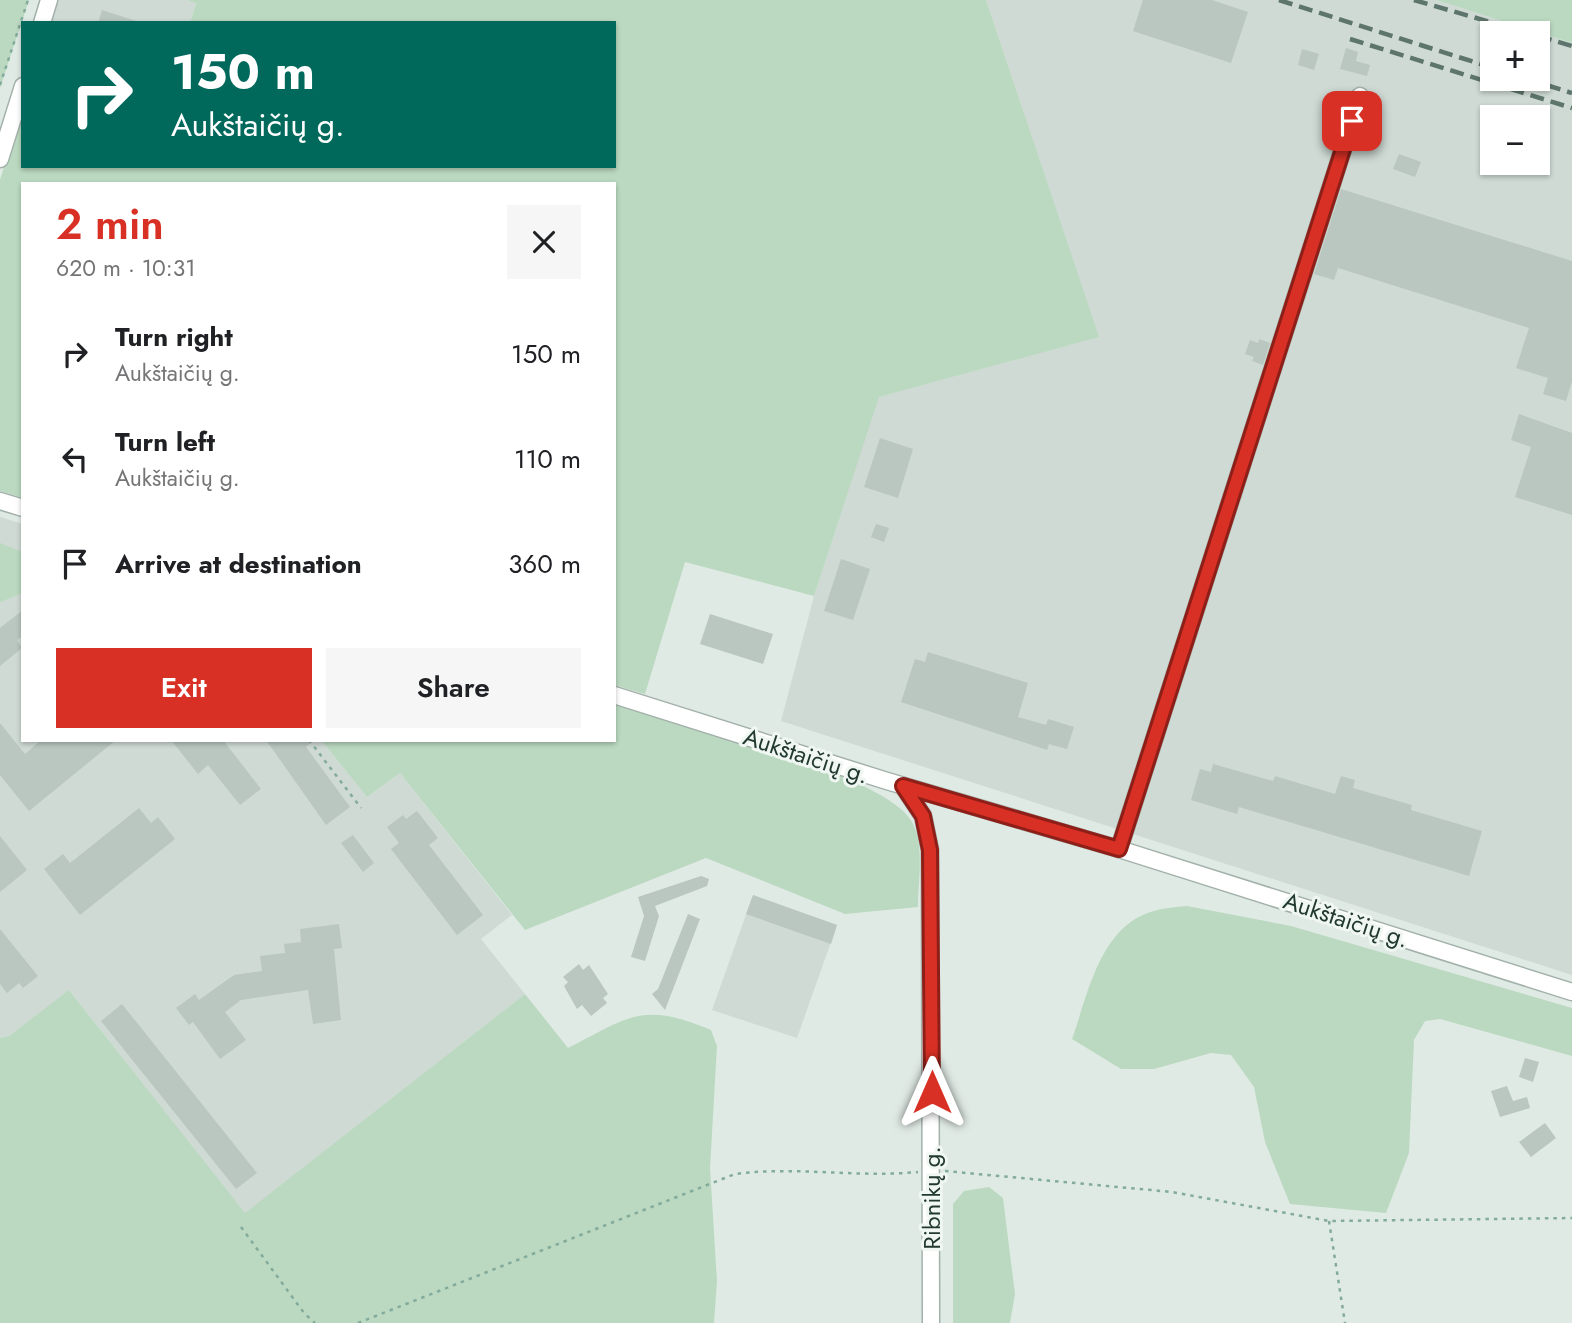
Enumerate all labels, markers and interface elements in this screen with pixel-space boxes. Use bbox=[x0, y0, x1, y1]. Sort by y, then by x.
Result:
map controls bbox=[1480, 21, 1550, 175]
button: + bbox=[1480, 21, 1550, 91]
text: 150 m bbox=[171, 37, 315, 107]
icon: right bbox=[56, 49, 147, 140]
pin bbox=[1322, 91, 1382, 151]
text: Aukštaičių g. bbox=[171, 102, 345, 148]
icon: arrive bbox=[1333, 102, 1371, 140]
button: − bbox=[1480, 105, 1550, 175]
text: 2 min bbox=[56, 194, 164, 255]
button: close bbox=[507, 205, 581, 279]
text: 620 m · 10:31 bbox=[56, 251, 196, 285]
text: Turn right bbox=[115, 318, 233, 356]
icon: right bbox=[56, 335, 94, 373]
text: 150 m bbox=[511, 335, 581, 373]
text: Aukštaičių g. bbox=[115, 356, 240, 390]
text: Turn left bbox=[115, 423, 215, 461]
icon: left bbox=[56, 440, 94, 478]
text: 110 m bbox=[514, 440, 581, 478]
text: Aukštaičių g. bbox=[115, 461, 240, 495]
icon: arrive bbox=[56, 545, 94, 583]
text: Arrive at destination bbox=[115, 545, 362, 583]
text: 360 m bbox=[508, 545, 581, 583]
button: Exit bbox=[56, 648, 312, 728]
button: Share bbox=[326, 648, 581, 728]
street label: Aukštaičių g. bbox=[739, 719, 873, 792]
street label: Aukštaičių g. bbox=[1279, 883, 1413, 956]
position arrow bbox=[895, 1055, 969, 1129]
street label: Ribnikų g. bbox=[914, 1146, 949, 1250]

